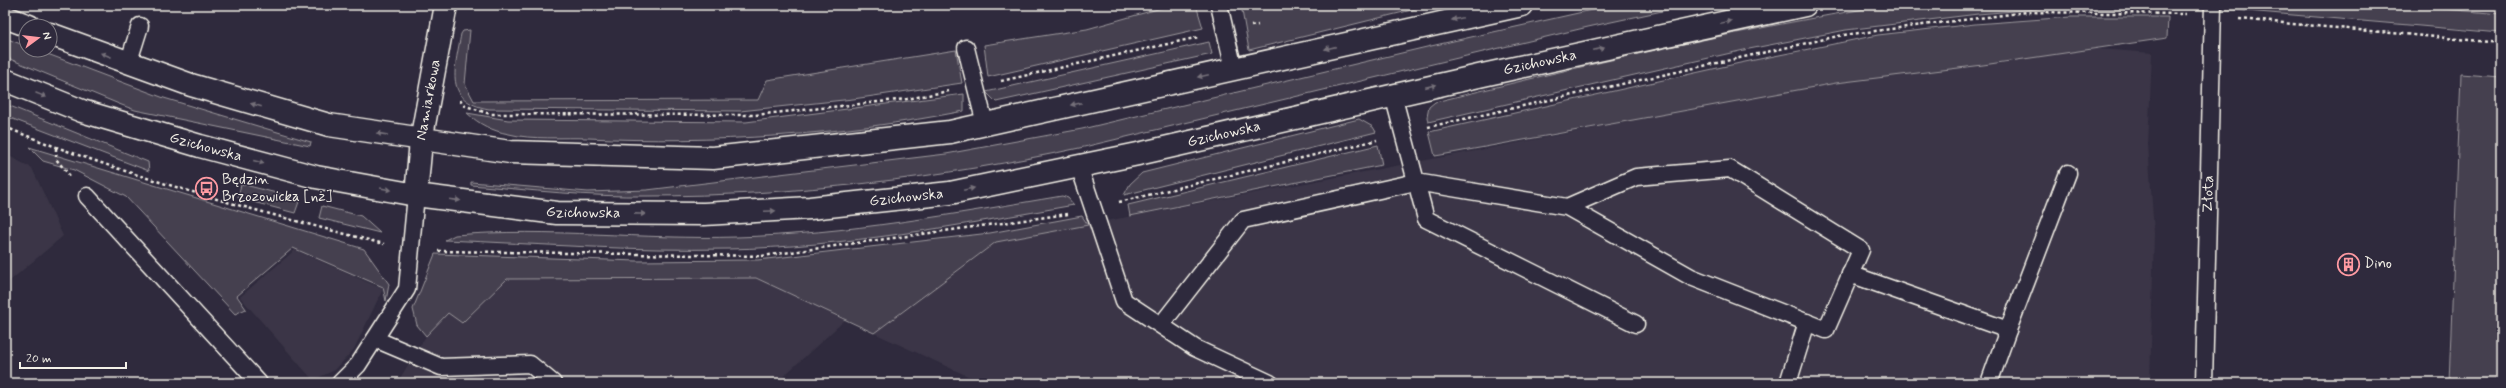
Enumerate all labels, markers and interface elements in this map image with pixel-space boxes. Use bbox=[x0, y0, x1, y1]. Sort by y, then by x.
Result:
one-way arrow bbox=[1451, 17, 1463, 23]
north arrow bbox=[18, 18, 58, 58]
one-way arrow bbox=[1720, 19, 1732, 25]
text: N bbox=[39, 30, 54, 41]
one-way arrow bbox=[1324, 45, 1336, 51]
street label: Gzichowska bbox=[1501, 45, 1578, 80]
one-way arrow bbox=[1593, 46, 1605, 52]
one-way arrow bbox=[99, 52, 111, 58]
street label: Namiarkowa bbox=[411, 58, 446, 142]
one-way arrow bbox=[1197, 73, 1209, 79]
one-way arrow bbox=[1425, 83, 1437, 89]
one-way arrow bbox=[36, 92, 48, 98]
one-way arrow bbox=[1070, 101, 1082, 107]
one-way arrow bbox=[250, 102, 262, 108]
street label: Gzichowska bbox=[1185, 116, 1262, 152]
street label: Gzichowska bbox=[167, 128, 244, 167]
one-way arrow bbox=[376, 131, 388, 137]
one-way arrow bbox=[253, 159, 265, 165]
place label: Będzin Brzozowicka [nż] bbox=[222, 170, 333, 207]
street label: Złota bbox=[2198, 175, 2219, 213]
bus stop icon: Będzin Brzozowicka [nż] bbox=[194, 176, 220, 202]
street label: Gzichowska bbox=[868, 184, 944, 212]
one-way arrow bbox=[963, 185, 975, 191]
one-way arrow bbox=[380, 187, 392, 193]
one-way arrow bbox=[449, 197, 461, 203]
street label: Gzichowska bbox=[545, 202, 620, 223]
one-way arrow bbox=[764, 207, 776, 214]
one-way arrow bbox=[634, 210, 646, 217]
building icon: Dino bbox=[2335, 251, 2361, 277]
place label: Dino bbox=[2364, 254, 2392, 274]
scale bar bbox=[20, 344, 126, 370]
text: 20 m bbox=[26, 351, 52, 367]

